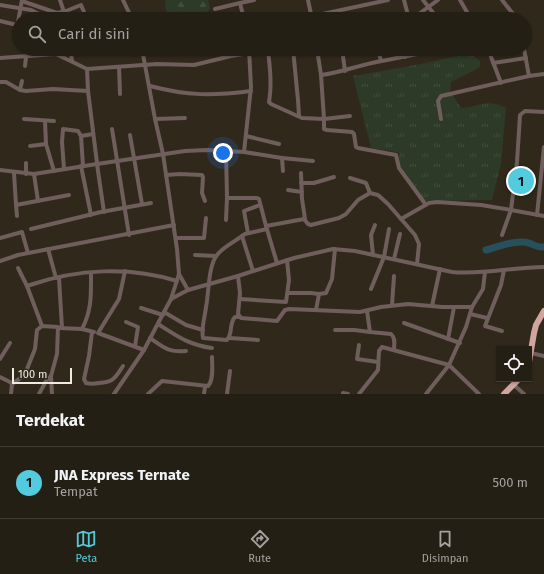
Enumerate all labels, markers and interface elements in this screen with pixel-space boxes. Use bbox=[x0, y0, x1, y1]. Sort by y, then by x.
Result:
search box bbox=[12, 12, 532, 56]
icon: search bbox=[26, 23, 48, 45]
text: Cari di sini bbox=[58, 25, 130, 43]
your location bbox=[213, 143, 233, 163]
pin: 1 bbox=[508, 166, 534, 196]
map controls bbox=[496, 346, 532, 382]
button: locate bbox=[496, 346, 532, 382]
scale bar bbox=[12, 366, 72, 385]
text: 100 m bbox=[18, 368, 47, 381]
text: Terdekat bbox=[16, 410, 85, 431]
text: JNA Express Ternate bbox=[54, 466, 190, 484]
text: 1 bbox=[26, 475, 32, 490]
text: 500 m bbox=[492, 475, 528, 490]
text: Tempat bbox=[54, 484, 98, 499]
tab: Peta bbox=[75, 528, 97, 565]
tab: Rute bbox=[248, 528, 271, 565]
tab: Disimpan bbox=[422, 528, 469, 565]

